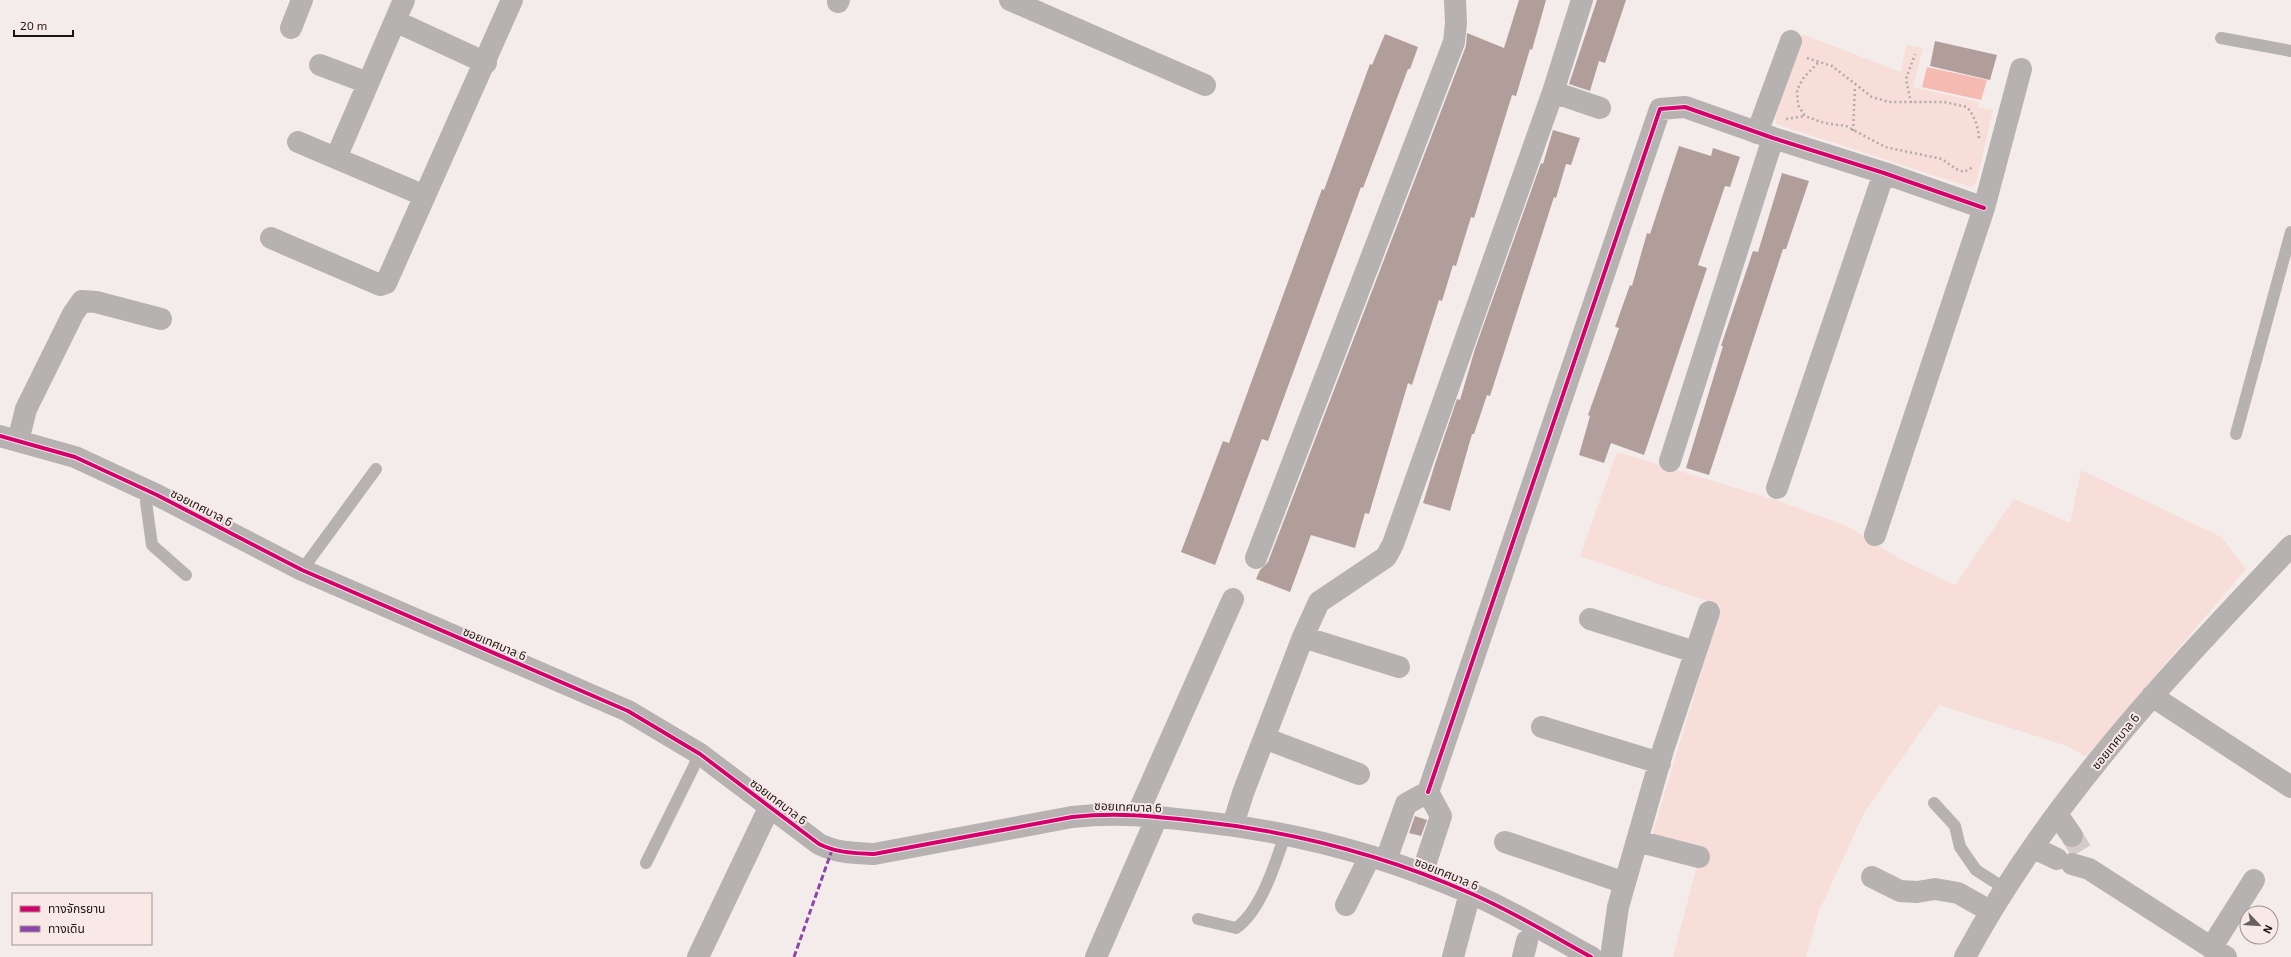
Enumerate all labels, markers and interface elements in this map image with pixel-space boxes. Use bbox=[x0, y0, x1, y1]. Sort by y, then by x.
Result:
scale bar bbox=[14, 12, 73, 38]
text: 20 m bbox=[20, 18, 47, 32]
street label: ซอยเทศบาล 6 bbox=[169, 485, 235, 529]
street label: ซอยเทศบาล 6 bbox=[461, 623, 529, 663]
street label: ซอยเทศบาล 6 bbox=[2088, 710, 2142, 772]
street label: ซอยเทศบาล 6 bbox=[748, 775, 810, 827]
street label: ซอยเทศบาล 6 bbox=[1094, 798, 1162, 814]
street label: ซอยเทศบาล 6 bbox=[1413, 854, 1481, 892]
legend bbox=[12, 893, 152, 945]
text: ทางจักรยาน bbox=[48, 901, 105, 915]
north arrow bbox=[2239, 905, 2279, 945]
text: ทางเดิน bbox=[48, 921, 85, 935]
text: N bbox=[2261, 923, 2276, 936]

